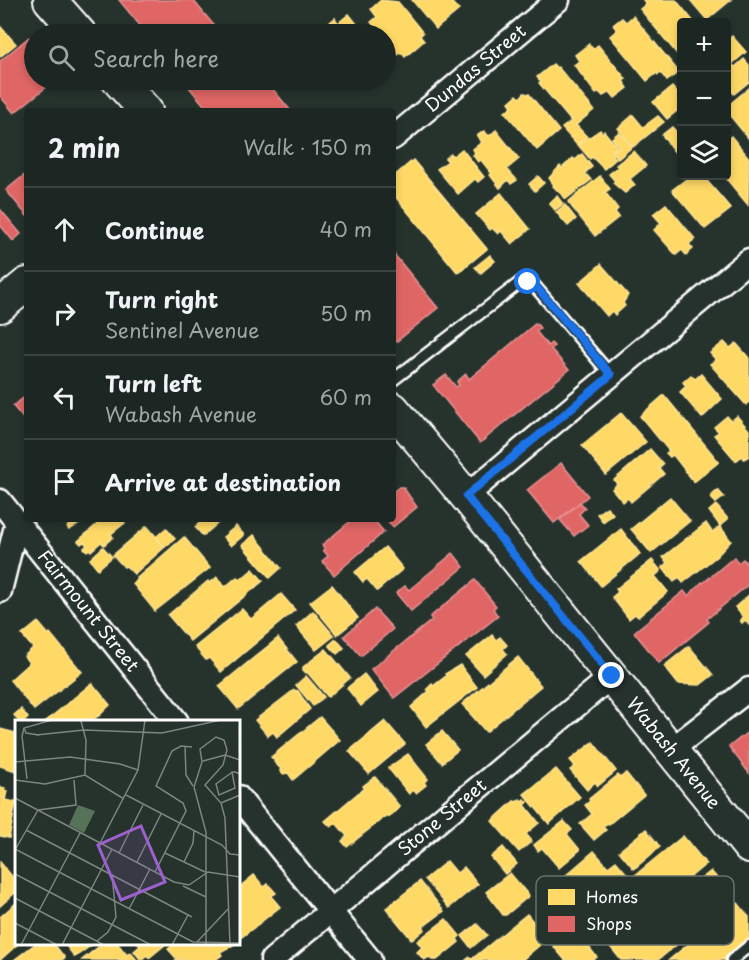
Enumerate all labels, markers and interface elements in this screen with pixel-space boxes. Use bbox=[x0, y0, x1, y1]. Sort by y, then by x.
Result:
street label: Dundas Street bbox=[418, 17, 531, 118]
map controls bbox=[677, 18, 731, 180]
button: + bbox=[677, 18, 731, 72]
search box bbox=[24, 24, 396, 90]
icon: search bbox=[45, 41, 78, 74]
text: Search here bbox=[93, 41, 219, 74]
button: − bbox=[677, 72, 731, 126]
button: layers bbox=[677, 126, 731, 180]
text: 2 min bbox=[48, 128, 121, 167]
text: Walk · 150 m bbox=[243, 132, 372, 162]
icon: ahead bbox=[48, 213, 81, 246]
text: Continue bbox=[105, 213, 204, 246]
text: 40 m bbox=[320, 214, 372, 244]
route start bbox=[514, 268, 540, 294]
text: Turn right bbox=[105, 282, 218, 315]
icon: right bbox=[48, 297, 81, 330]
text: 50 m bbox=[320, 298, 372, 328]
text: Sentinel Avenue bbox=[105, 315, 259, 345]
text: Turn left bbox=[105, 366, 202, 399]
icon: left bbox=[48, 381, 81, 414]
text: 60 m bbox=[320, 382, 372, 412]
text: Wabash Avenue bbox=[105, 399, 257, 429]
icon: arrive bbox=[48, 465, 81, 498]
text: Arrive at destination bbox=[105, 465, 341, 498]
street label: Fairmount Street bbox=[32, 543, 147, 677]
route end bbox=[598, 662, 624, 688]
street label: Wabash Avenue bbox=[621, 691, 728, 814]
inset map bbox=[15, 720, 240, 945]
street label: Stone Street bbox=[391, 771, 492, 862]
legend bbox=[536, 876, 734, 945]
text: Homes bbox=[586, 884, 638, 908]
text: Shops bbox=[586, 911, 632, 935]

